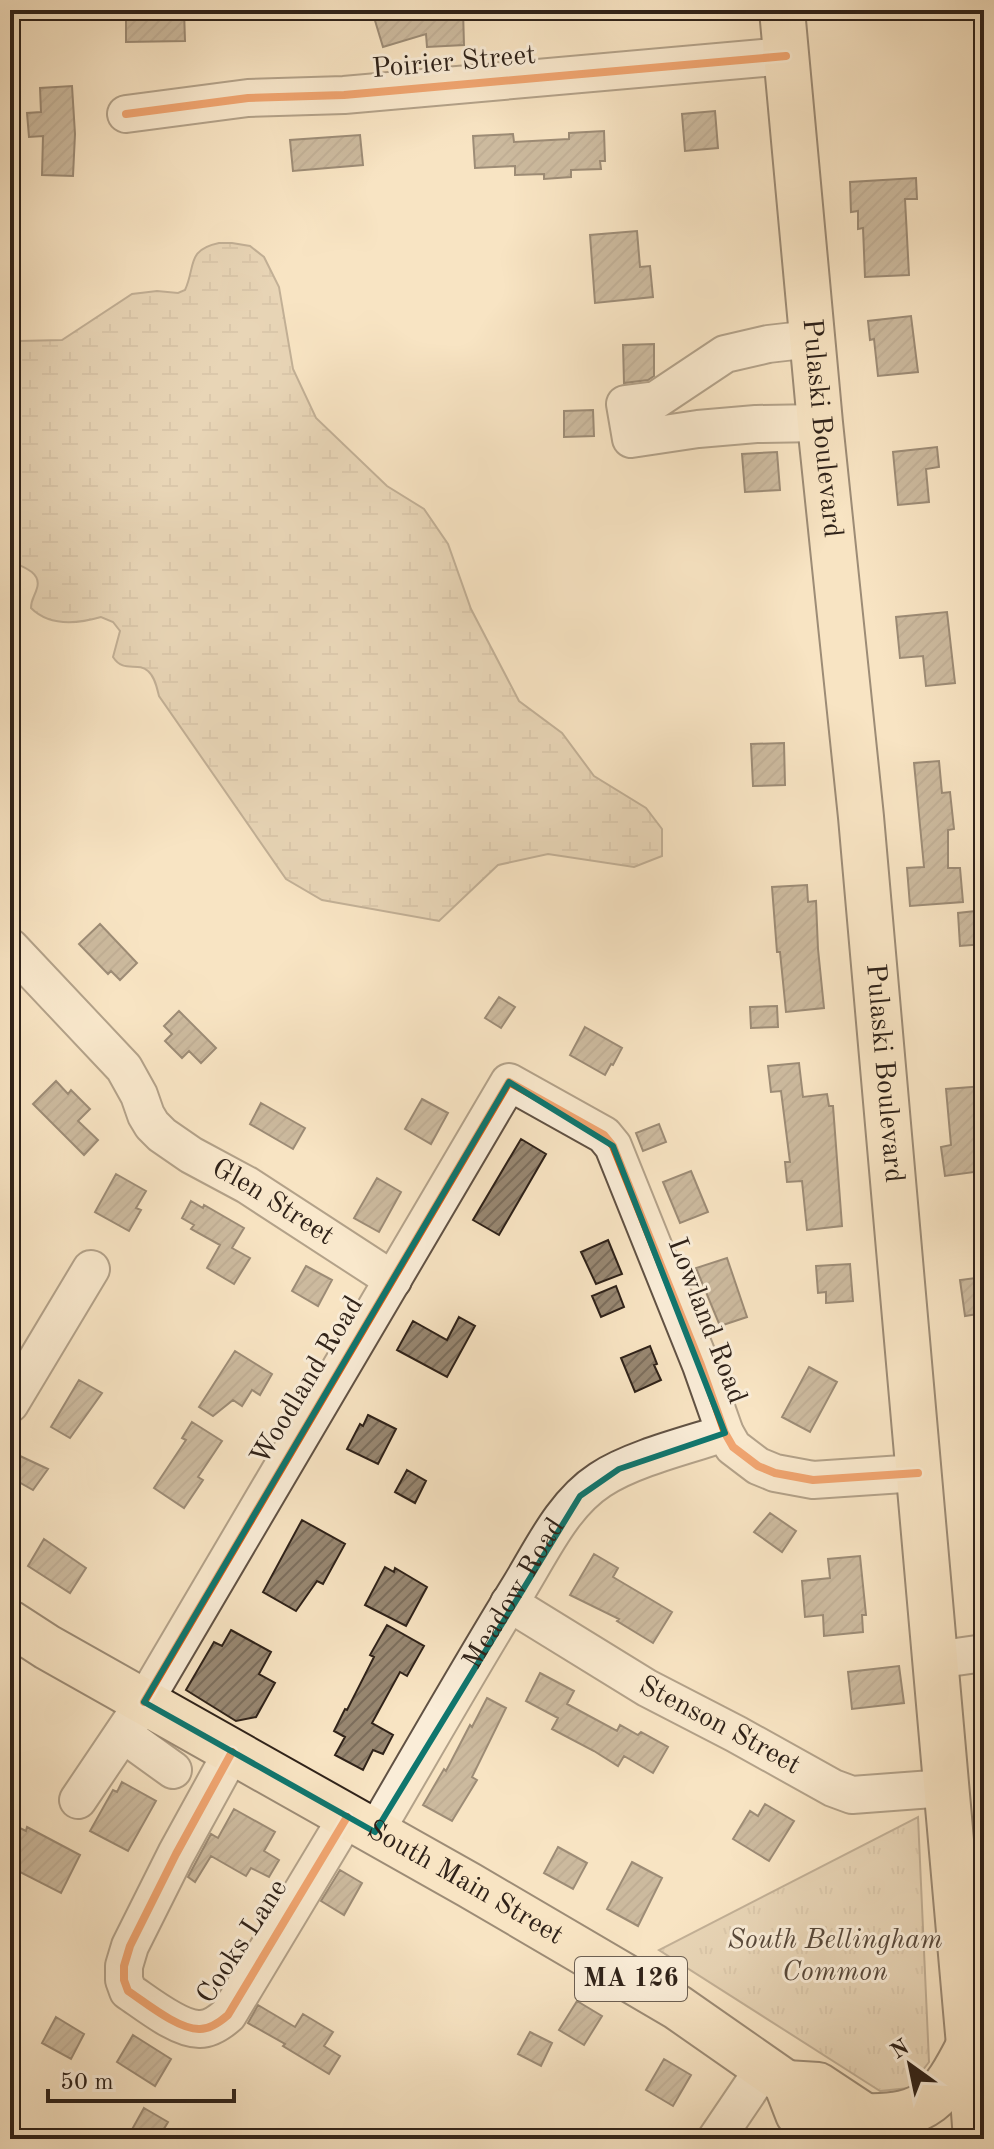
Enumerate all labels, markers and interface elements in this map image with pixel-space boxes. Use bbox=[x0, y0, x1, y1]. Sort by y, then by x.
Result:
street label: Poirier Street bbox=[371, 42, 537, 84]
street label: Pulaski Boulevard bbox=[796, 317, 846, 539]
street label: Pulaski Boulevard bbox=[860, 962, 907, 1184]
street label: Glen Street bbox=[207, 1155, 338, 1251]
street label: Lowland Road bbox=[662, 1234, 750, 1408]
street label: Woodland Road bbox=[247, 1292, 369, 1470]
street label: Meadow Road bbox=[459, 1514, 571, 1674]
street label: Stenson Street bbox=[634, 1672, 805, 1781]
street label: South Main Street bbox=[362, 1816, 568, 1951]
street label: Cooks Lane bbox=[193, 1875, 293, 2009]
park label: South Bellingham Common bbox=[727, 1927, 943, 1987]
road number: MA 126 bbox=[575, 1957, 687, 2001]
north arrow bbox=[870, 2025, 950, 2105]
text: N bbox=[887, 2036, 913, 2064]
scale bar bbox=[48, 2053, 234, 2103]
text: 50 m bbox=[60, 2071, 114, 2095]

